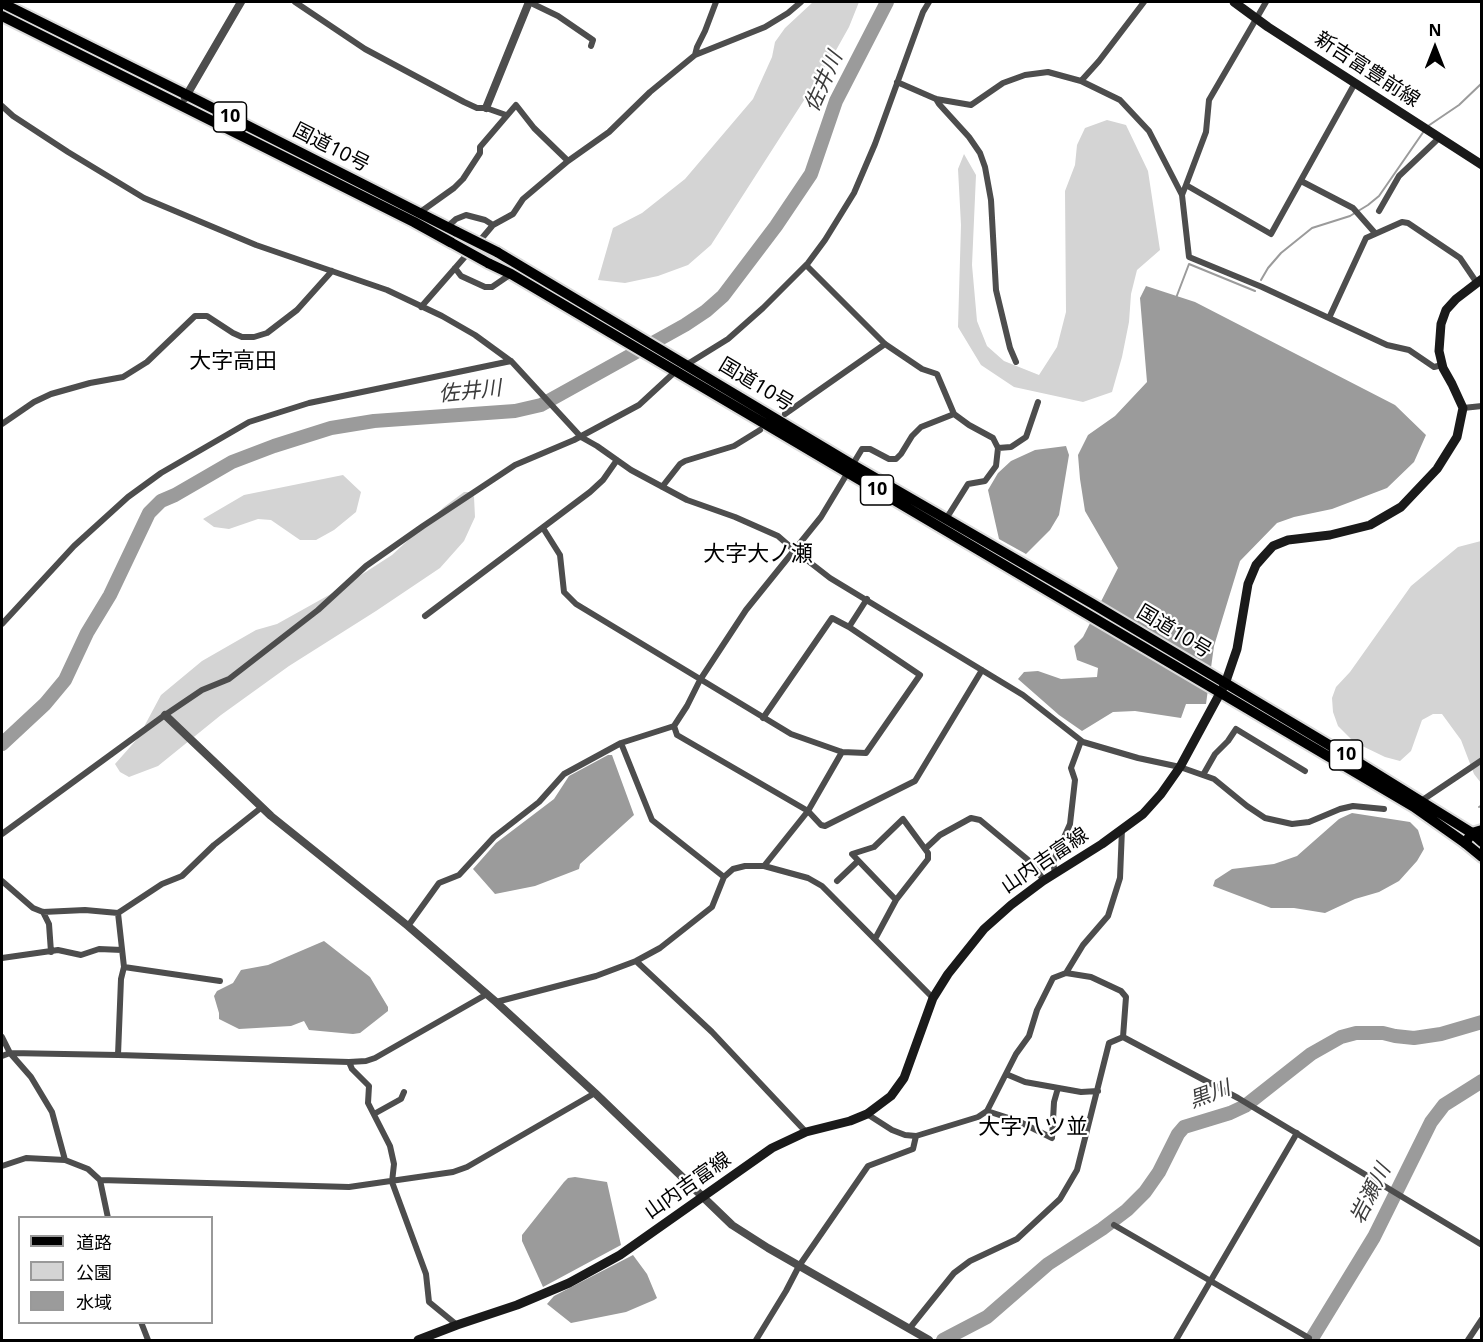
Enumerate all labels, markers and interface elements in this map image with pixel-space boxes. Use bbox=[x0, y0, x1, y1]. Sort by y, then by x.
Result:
north arrow bbox=[1405, 18, 1465, 78]
text: N bbox=[1428, 19, 1442, 41]
street label: 新吉富豊前線 bbox=[1310, 27, 1424, 113]
water label: 佐井川 bbox=[800, 48, 848, 116]
road number: 10 bbox=[214, 102, 246, 132]
street label: 国道10号 bbox=[289, 118, 373, 178]
district label: 大字高田 bbox=[189, 349, 277, 375]
street label: 国道10号 bbox=[714, 353, 798, 417]
water label: 佐井川 bbox=[437, 376, 503, 408]
road number: 10 bbox=[860, 475, 894, 505]
district label: 大字大ノ瀬 bbox=[703, 542, 813, 568]
street label: 国道10号 bbox=[1132, 600, 1216, 664]
road number: 10 bbox=[1330, 740, 1362, 770]
street label: 山内吉富線 bbox=[997, 823, 1093, 899]
water label: 黒川 bbox=[1186, 1076, 1234, 1114]
district label: 大字八ツ並 bbox=[978, 1115, 1088, 1141]
street label: 山内吉富線 bbox=[640, 1147, 736, 1225]
water label: 岩瀬川 bbox=[1345, 1160, 1397, 1228]
legend bbox=[18, 1216, 213, 1324]
text: 道路 bbox=[76, 1230, 112, 1254]
text: 公園 bbox=[76, 1260, 112, 1284]
text: 水域 bbox=[76, 1290, 112, 1314]

